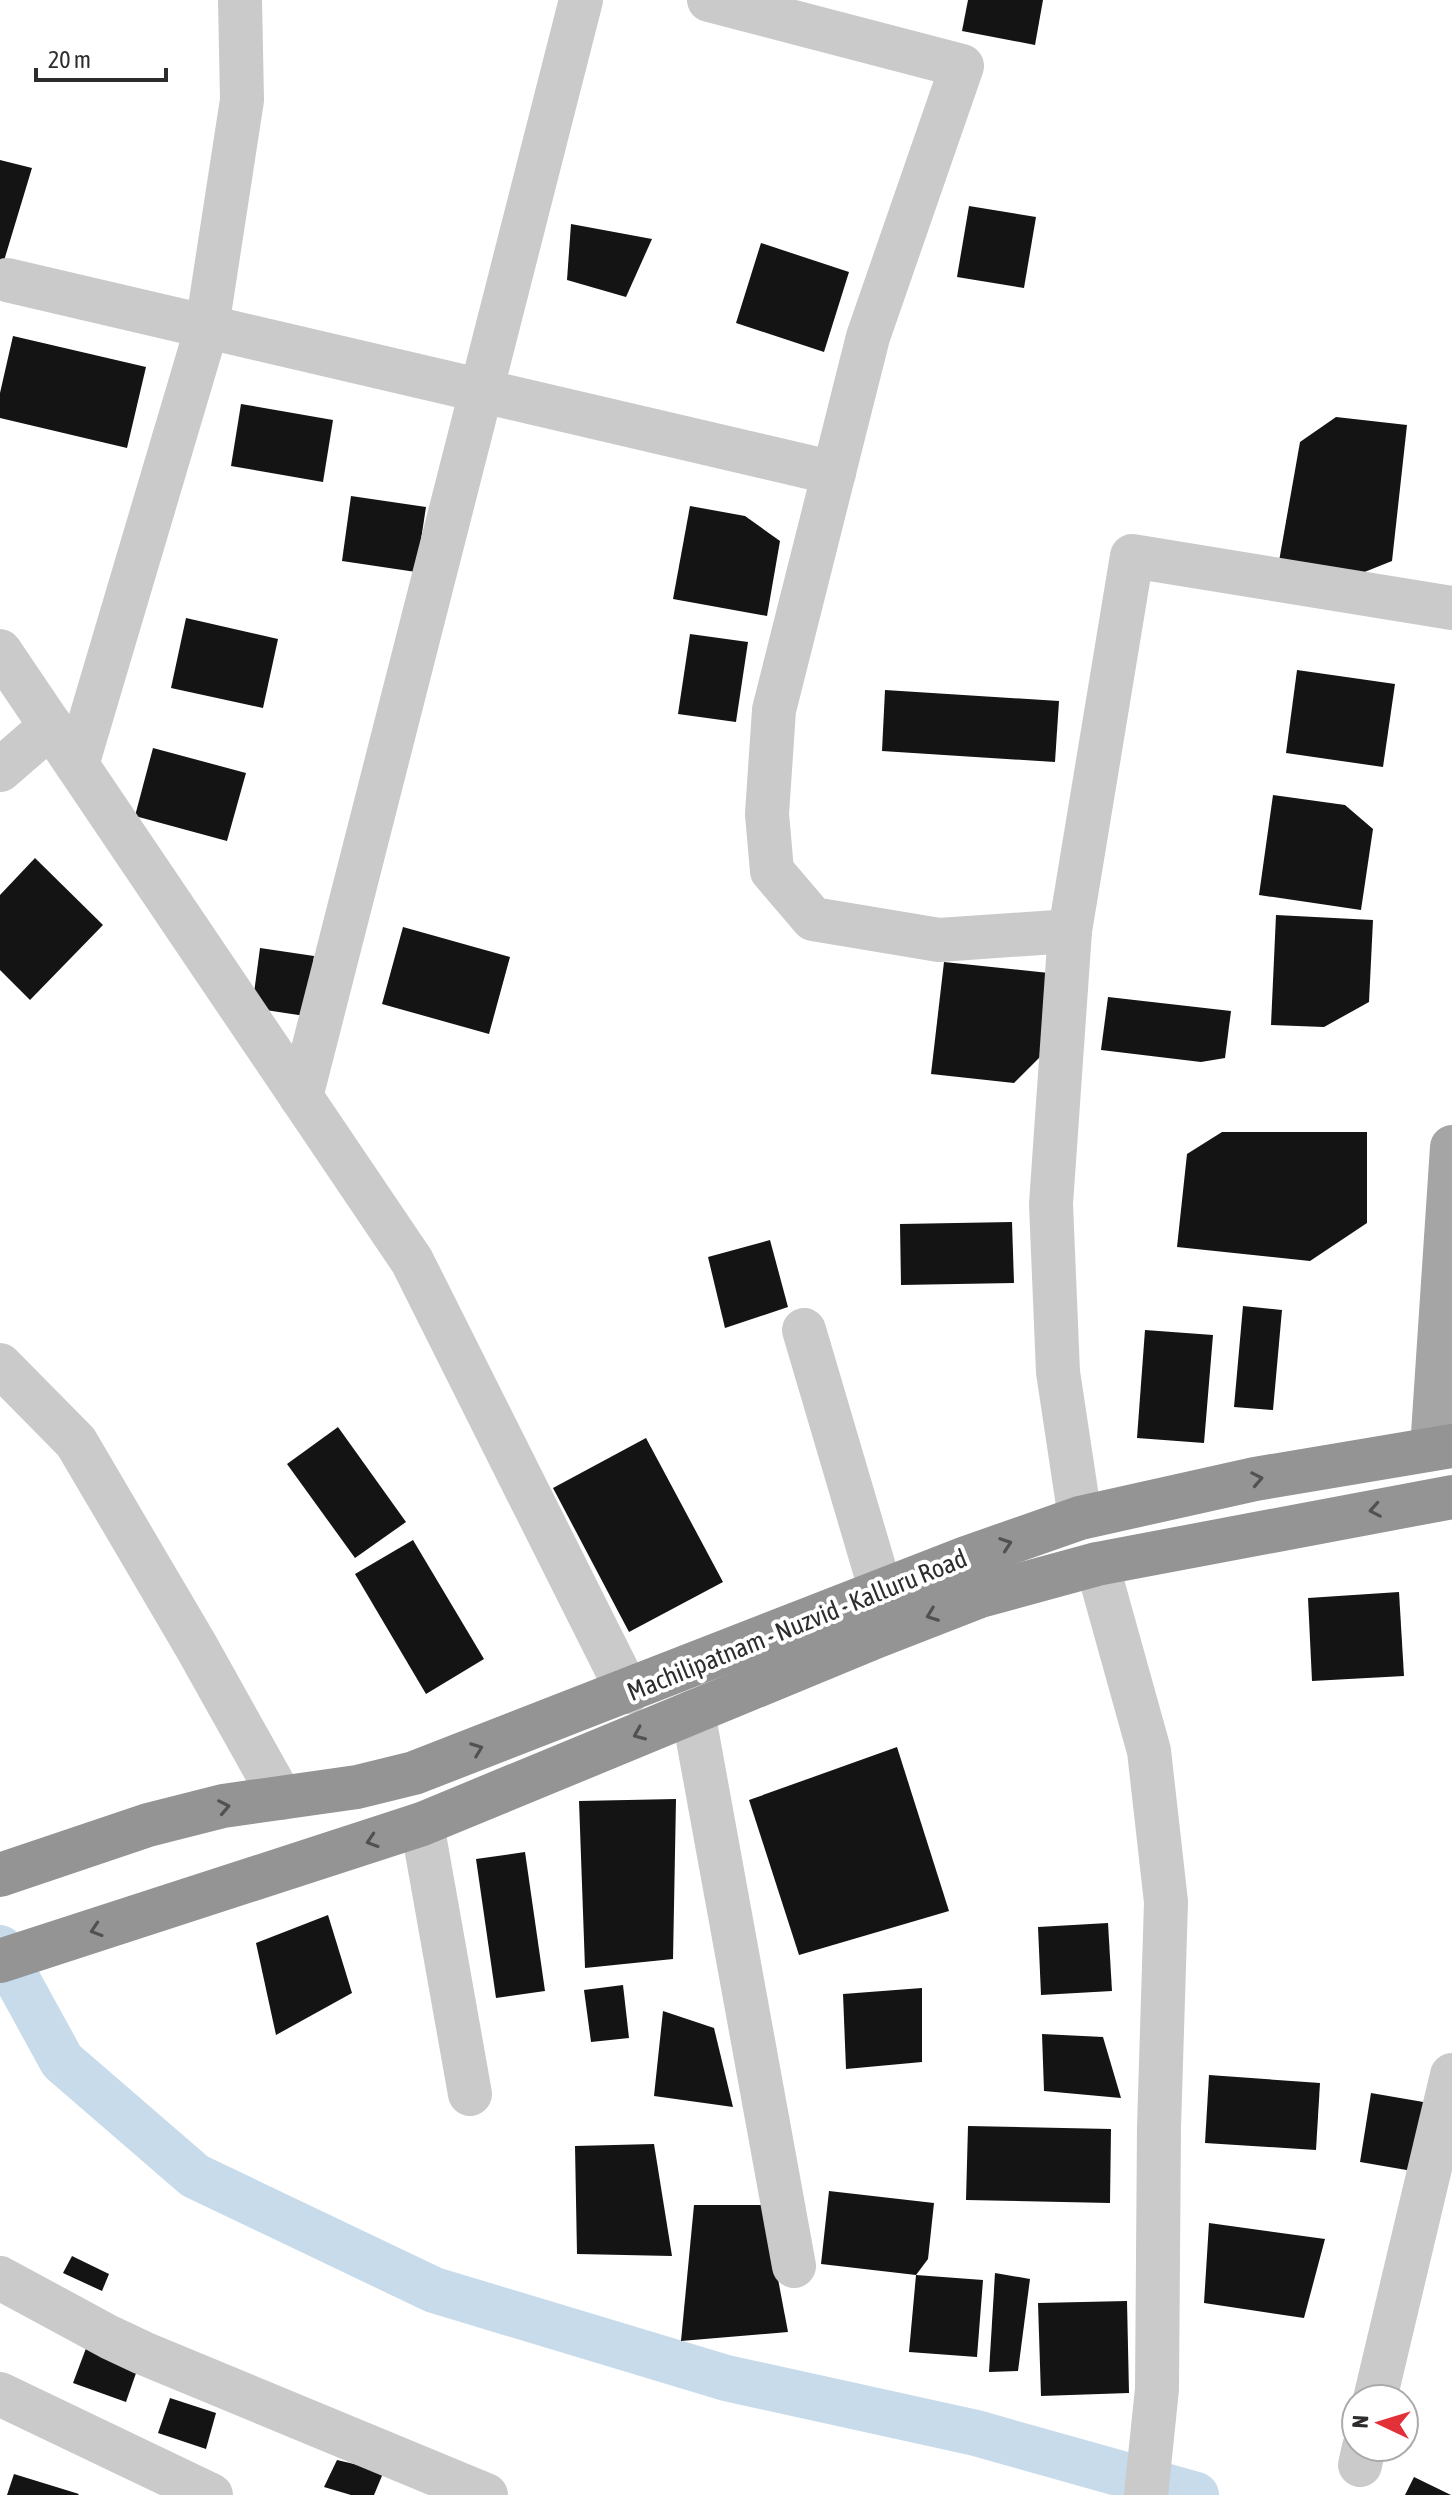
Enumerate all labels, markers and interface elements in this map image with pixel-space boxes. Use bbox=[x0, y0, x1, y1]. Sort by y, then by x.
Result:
scale bar bbox=[36, 32, 166, 82]
text: 20 m bbox=[48, 46, 91, 73]
one-way arrow bbox=[1251, 1471, 1264, 1488]
one-way arrow bbox=[1368, 1501, 1382, 1518]
one-way arrow bbox=[998, 1537, 1012, 1553]
street label: Machilipatnam - Nuzvid - Kalluru Road bbox=[623, 1543, 971, 1707]
one-way arrow bbox=[926, 1605, 940, 1622]
one-way arrow bbox=[633, 1724, 647, 1740]
one-way arrow bbox=[469, 1742, 483, 1759]
one-way arrow bbox=[217, 1799, 231, 1816]
one-way arrow bbox=[366, 1832, 379, 1848]
one-way arrow bbox=[89, 1920, 103, 1936]
north arrow bbox=[1340, 2383, 1420, 2463]
text: N bbox=[1347, 2414, 1373, 2429]

